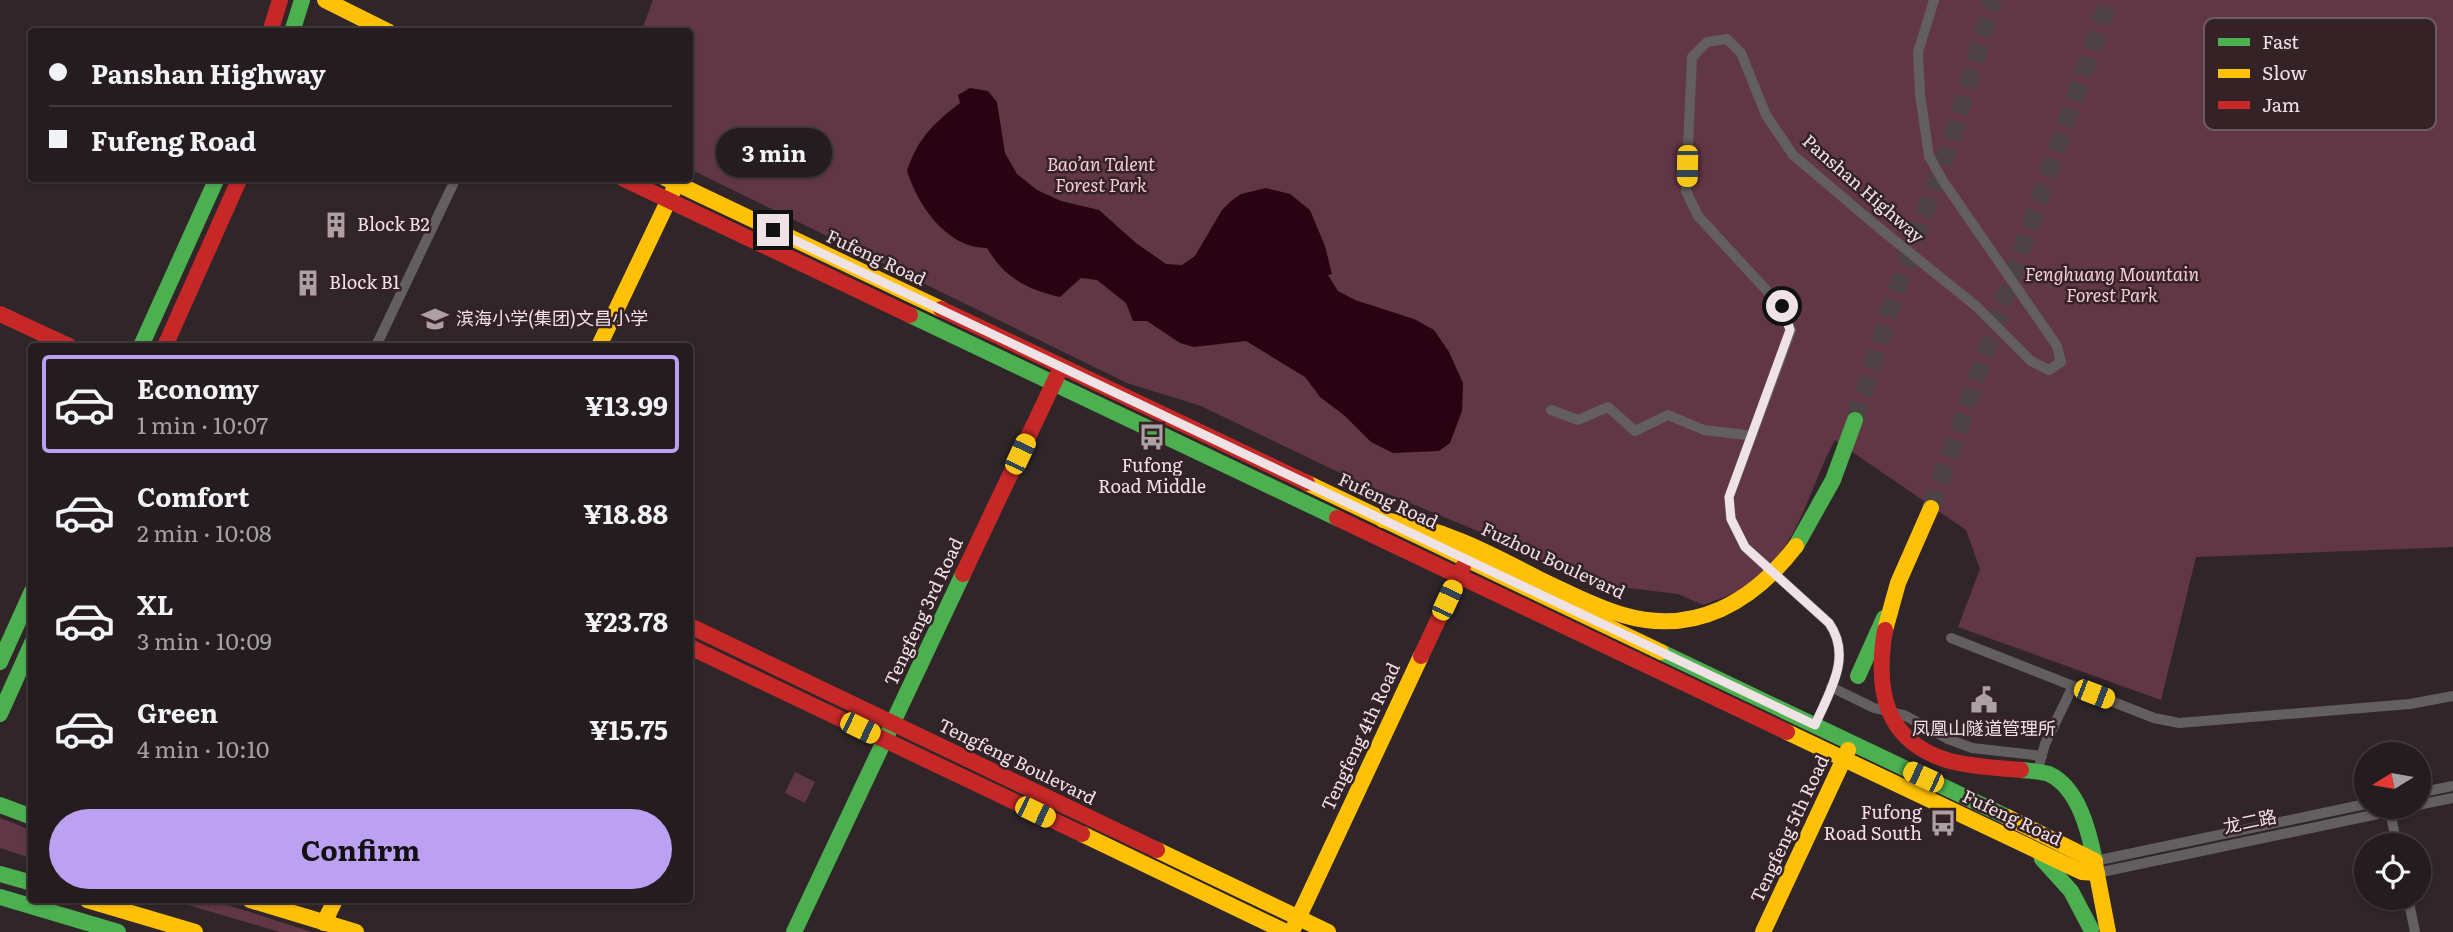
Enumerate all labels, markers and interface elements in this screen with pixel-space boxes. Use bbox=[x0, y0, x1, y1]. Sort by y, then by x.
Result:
legend bbox=[2204, 18, 2436, 130]
text: Fast bbox=[2262, 27, 2299, 55]
text: Panshan Highway bbox=[91, 53, 326, 92]
text: Slow bbox=[2262, 58, 2307, 86]
text: Jam bbox=[2262, 90, 2300, 118]
text: Fufeng Road bbox=[91, 120, 256, 159]
street label: Panshan Highway bbox=[1797, 127, 1931, 249]
callout: 3 min bbox=[715, 128, 831, 177]
text: 3 min bbox=[742, 135, 806, 169]
car bbox=[1677, 145, 1698, 187]
park label: Bao’an Talent Forest Park bbox=[1047, 150, 1155, 198]
building icon: Block B2 bbox=[321, 210, 351, 240]
place label: Block B2 bbox=[357, 210, 430, 237]
route end bbox=[757, 214, 789, 246]
street label: Fufeng Road bbox=[822, 222, 931, 292]
park label: Fenghuang Mountain Forest Park bbox=[2025, 260, 2199, 308]
building icon: Block B1 bbox=[293, 268, 323, 298]
place label: Block B1 bbox=[329, 268, 400, 295]
route start bbox=[1766, 290, 1798, 322]
school or university icon: 滨海小学(集团)文昌小学 bbox=[420, 304, 450, 334]
place label: 滨海小学(集团)文昌小学 bbox=[456, 304, 648, 331]
text: Economy bbox=[137, 368, 259, 407]
icon: car bbox=[53, 373, 116, 436]
text: ¥13.99 bbox=[585, 385, 668, 424]
text: 1 min · 10:07 bbox=[137, 407, 268, 441]
bus stop icon: Fufong Road Middle bbox=[1137, 422, 1167, 452]
car bbox=[1002, 431, 1039, 477]
place label: Fufong Road Middle bbox=[1098, 451, 1206, 499]
street label: Fufeng Road bbox=[1334, 465, 1443, 535]
text: Comfort bbox=[137, 476, 249, 515]
icon: car bbox=[53, 481, 116, 544]
text: ¥18.88 bbox=[583, 493, 668, 532]
street label: Fuzhou Boulevard bbox=[1477, 514, 1630, 605]
text: 2 min · 10:08 bbox=[137, 515, 272, 549]
street label: Tengfeng 3rd Road bbox=[876, 533, 969, 690]
car bbox=[1429, 577, 1466, 623]
text: XL bbox=[137, 584, 174, 623]
icon: car bbox=[53, 589, 116, 652]
text: ¥23.78 bbox=[584, 601, 668, 640]
text: 3 min · 10:09 bbox=[137, 623, 272, 657]
street label: Tengfeng 4th Road bbox=[1313, 658, 1406, 815]
car bbox=[2071, 677, 2118, 711]
public building icon: 凤凰山隧道管理所 bbox=[1969, 685, 1999, 715]
text: Green bbox=[137, 692, 218, 731]
icon: car bbox=[53, 697, 116, 760]
text: ¥15.75 bbox=[589, 709, 668, 748]
car bbox=[837, 709, 884, 747]
street label: Tengfeng Boulevard bbox=[934, 711, 1101, 811]
place label: 凤凰山隧道管理所 bbox=[1912, 714, 2056, 741]
text: 4 min · 10:10 bbox=[137, 731, 269, 765]
north arrow bbox=[2354, 742, 2431, 819]
map controls bbox=[2354, 742, 2431, 910]
street label: Tengfeng 5th Road bbox=[1743, 750, 1835, 907]
car bbox=[1900, 759, 1947, 795]
street label: Fufeng Road bbox=[1958, 782, 2067, 852]
car bbox=[1012, 793, 1059, 831]
place label: Fufong Road South bbox=[1823, 798, 1923, 846]
street label: 龙二路 bbox=[2220, 802, 2279, 839]
bus stop icon: Fufong Road South bbox=[1928, 808, 1958, 838]
button: Confirm bbox=[49, 809, 672, 889]
button: locate bbox=[2354, 833, 2431, 910]

